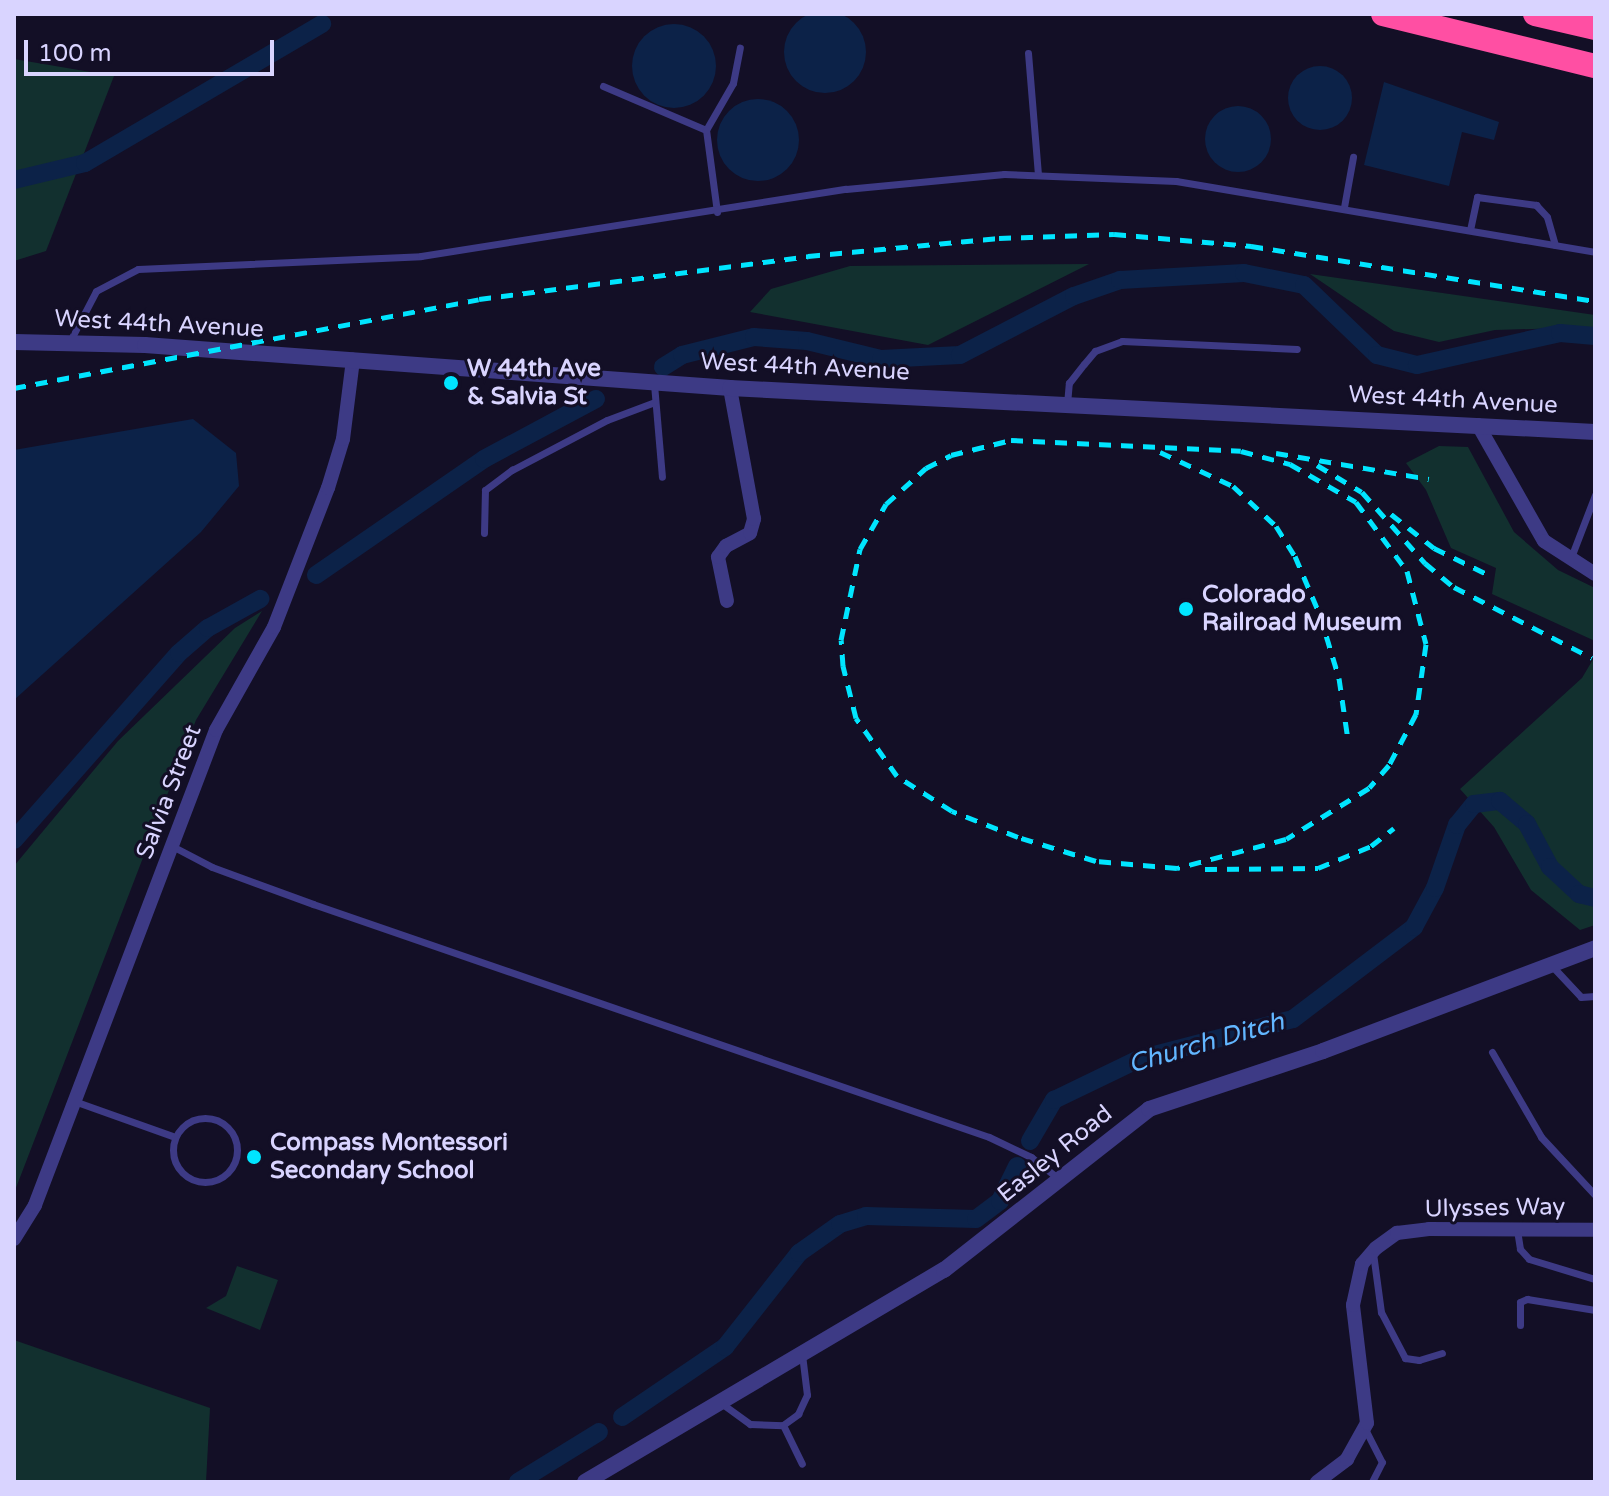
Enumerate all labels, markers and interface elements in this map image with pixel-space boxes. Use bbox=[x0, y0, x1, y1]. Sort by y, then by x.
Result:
scale bar bbox=[28, 24, 278, 74]
text: 100 m bbox=[38, 39, 112, 68]
street label: West 44th Avenue bbox=[54, 304, 264, 344]
street label: West 44th Avenue bbox=[700, 347, 910, 387]
place label: W 44th Ave & Salvia St bbox=[467, 355, 601, 411]
marker: W 44th Ave & Salvia St bbox=[442, 374, 460, 392]
street label: West 44th Avenue bbox=[1348, 380, 1558, 420]
place label: Colorado Railroad Museum bbox=[1202, 581, 1402, 637]
marker: Colorado Railroad Museum bbox=[1177, 600, 1195, 618]
street label: Salvia Street bbox=[130, 721, 208, 863]
water label: Church Ditch bbox=[1124, 1006, 1288, 1080]
street label: Easley Road bbox=[992, 1099, 1118, 1209]
place label: Compass Montessori Secondary School bbox=[270, 1129, 508, 1185]
marker: Compass Montessori Secondary School bbox=[245, 1148, 263, 1166]
street label: Ulysses Way bbox=[1424, 1192, 1566, 1224]

